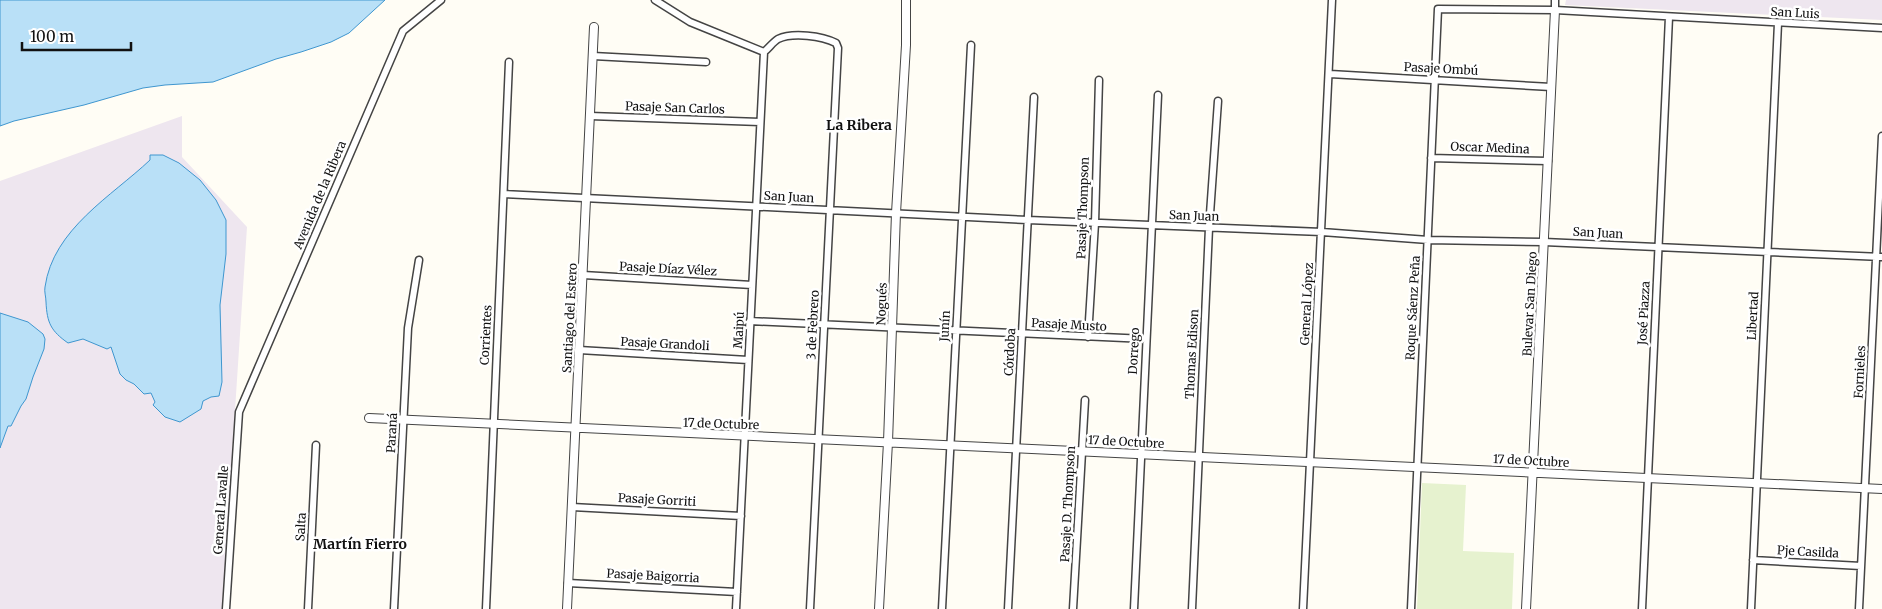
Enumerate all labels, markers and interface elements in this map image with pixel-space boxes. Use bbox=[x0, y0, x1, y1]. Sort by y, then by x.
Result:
street label: San Luis bbox=[1770, 4, 1820, 21]
scale bar bbox=[22, 20, 131, 52]
text: 100 m bbox=[30, 27, 74, 46]
street label: Pasaje Ombú bbox=[1403, 59, 1479, 78]
street label: Pasaje San Carlos bbox=[625, 98, 725, 117]
district label: La Ribera bbox=[826, 116, 892, 134]
street label: Avenida de la Ribera bbox=[290, 138, 349, 252]
street label: Oscar Medina bbox=[1450, 139, 1530, 156]
street label: Pasaje Thompson bbox=[1073, 157, 1092, 259]
street label: San Juan bbox=[763, 188, 815, 205]
street label: San Juan bbox=[1169, 207, 1220, 224]
street label: San Juan bbox=[1572, 224, 1624, 241]
street label: Bulevar San Diego bbox=[1519, 251, 1540, 357]
street label: Roque Sáenz Peña bbox=[1402, 255, 1423, 361]
street label: Pasaje Díaz Vélez bbox=[619, 258, 718, 279]
street label: General López bbox=[1297, 262, 1316, 346]
street label: Santiago del Estero bbox=[559, 263, 580, 373]
street label: José Piazza bbox=[1634, 280, 1653, 346]
street label: Nogués bbox=[873, 282, 890, 326]
street label: 3 de Febrero bbox=[803, 290, 822, 360]
street label: Libertad bbox=[1744, 291, 1761, 341]
street label: Corrientes bbox=[476, 304, 495, 365]
street label: Thomas Edison bbox=[1182, 309, 1201, 399]
street label: Junín bbox=[936, 310, 953, 343]
street label: Maipú bbox=[730, 311, 747, 349]
street label: Pasaje Musto bbox=[1031, 315, 1107, 334]
street label: Córdoba bbox=[1001, 327, 1018, 376]
street label: Dorrego bbox=[1125, 327, 1142, 375]
street label: Pasaje Grandoli bbox=[620, 334, 710, 353]
street label: Fornieles bbox=[1851, 345, 1868, 399]
street label: Paraná bbox=[383, 412, 400, 453]
street label: 17 de Octubre bbox=[683, 415, 759, 432]
street label: 17 de Octubre bbox=[1087, 432, 1165, 451]
street label: Pasaje D. Thompson bbox=[1057, 445, 1078, 563]
street label: 17 de Octubre bbox=[1492, 451, 1570, 470]
street label: General Lavalle bbox=[210, 465, 231, 555]
street label: Pasaje Gorriti bbox=[617, 490, 697, 509]
street label: Salta bbox=[292, 512, 309, 542]
district label: Martín Fierro bbox=[313, 535, 407, 553]
street label: Pje Casilda bbox=[1777, 542, 1840, 561]
street label: Pasaje Baigorria bbox=[606, 566, 700, 585]

